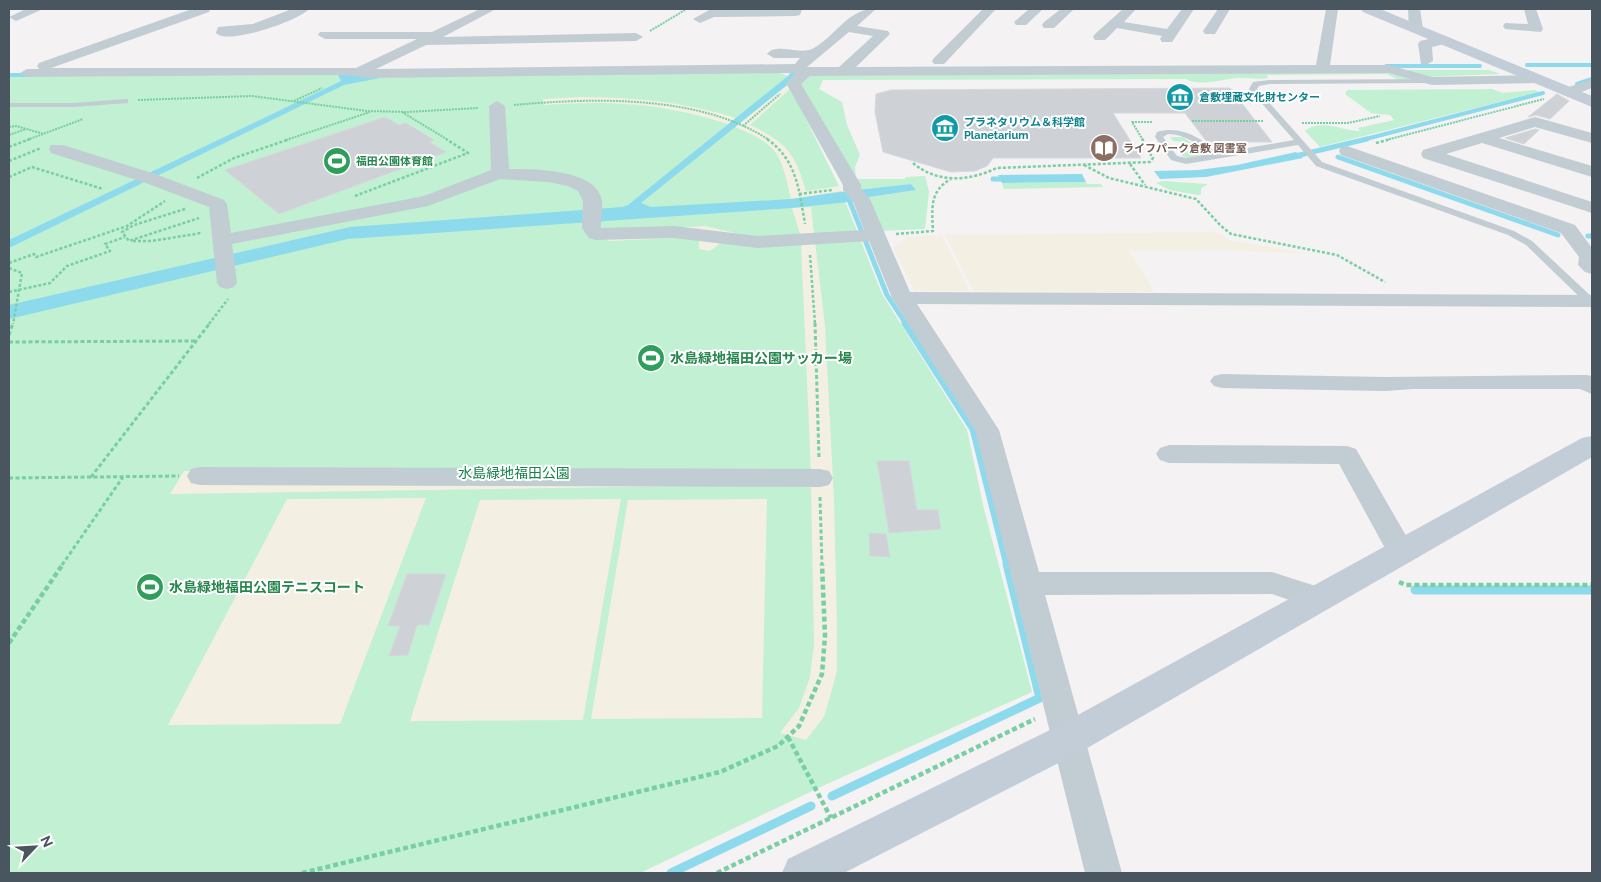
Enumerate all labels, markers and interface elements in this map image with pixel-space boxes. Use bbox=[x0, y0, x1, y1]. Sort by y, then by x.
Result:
museum icon: 倉敷埋蔵文化財センター bbox=[1165, 82, 1195, 112]
place label: 倉敷埋蔵文化財センター bbox=[1199, 91, 1320, 104]
museum icon: プラネタリウム＆科学館 Planetarium bbox=[930, 113, 960, 143]
place label: プラネタリウム＆科学館 Planetarium bbox=[964, 116, 1085, 142]
library icon: ライフパーク倉敷 図書室 bbox=[1089, 133, 1119, 163]
place label: ライフパーク倉敷 図書室 bbox=[1123, 142, 1247, 155]
sports icon: 福田公園体育館 bbox=[322, 146, 352, 176]
place label: 福田公園体育館 bbox=[356, 155, 433, 168]
sports icon: 水島緑地福田公園サッカー場 bbox=[636, 343, 666, 373]
place label: 水島緑地福田公園サッカー場 bbox=[670, 350, 852, 366]
park label: 水島緑地福田公園 bbox=[458, 465, 570, 481]
sports icon: 水島緑地福田公園テニスコート bbox=[135, 572, 165, 602]
place label: 水島緑地福田公園テニスコート bbox=[169, 579, 365, 595]
north arrow bbox=[10, 822, 60, 872]
text: N bbox=[37, 833, 56, 850]

